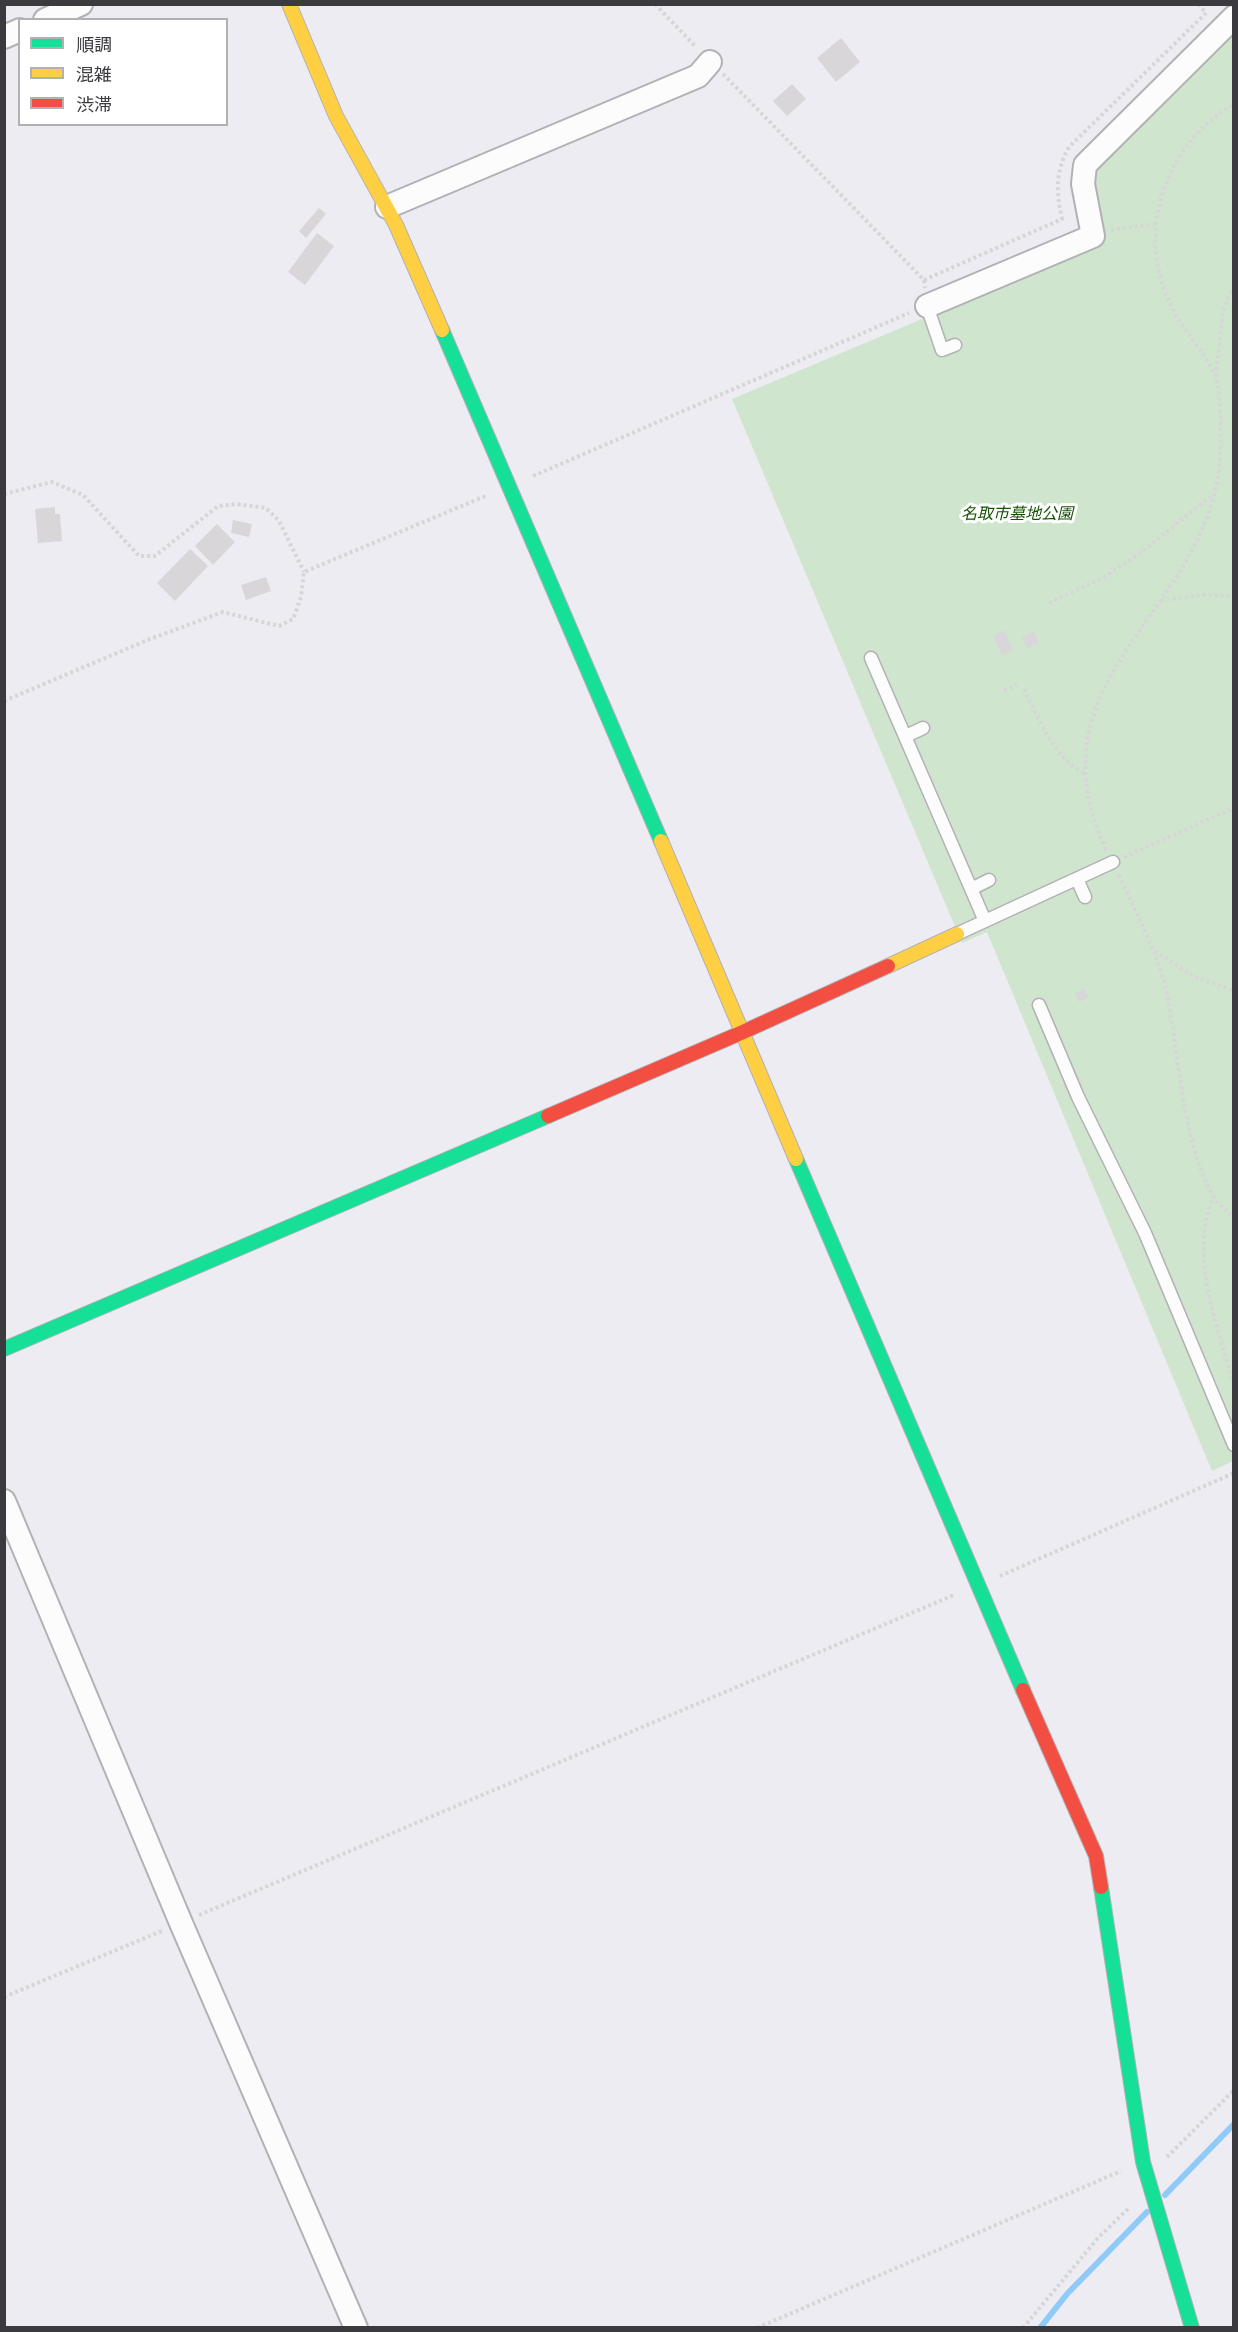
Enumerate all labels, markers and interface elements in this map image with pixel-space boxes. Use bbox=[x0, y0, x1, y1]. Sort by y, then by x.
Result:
legend bbox=[18, 18, 228, 126]
text: 順調 bbox=[76, 32, 112, 56]
text: 混雑 bbox=[76, 62, 112, 86]
text: 渋滞 bbox=[76, 92, 112, 116]
park label: 名取市墓地公園 bbox=[961, 504, 1073, 524]

